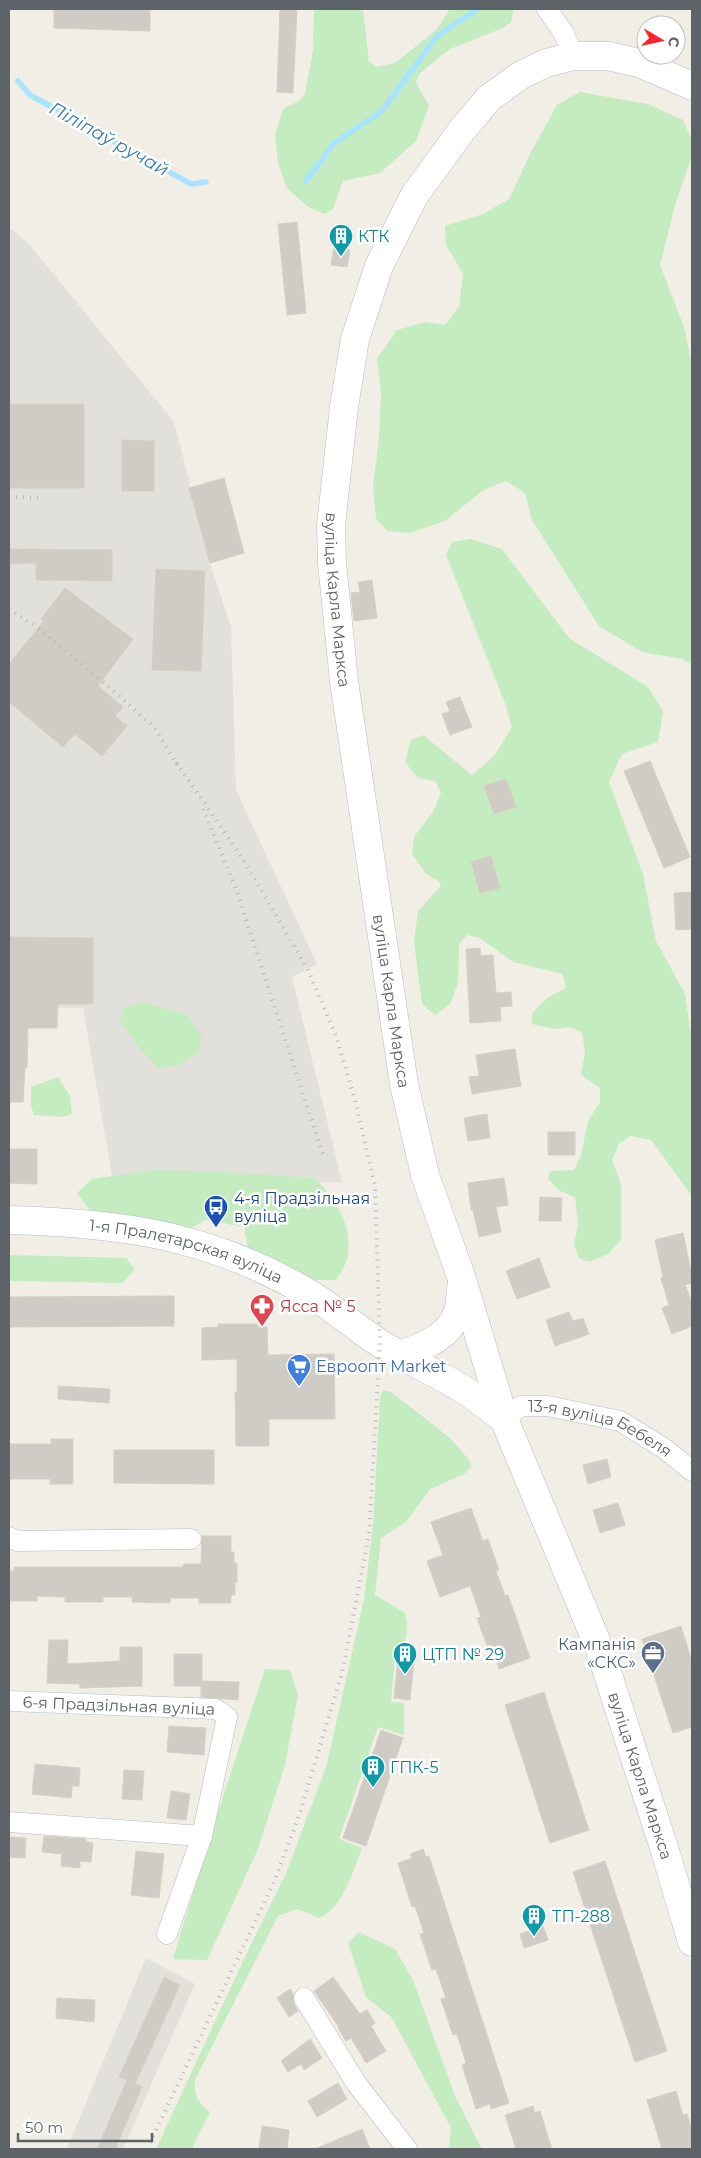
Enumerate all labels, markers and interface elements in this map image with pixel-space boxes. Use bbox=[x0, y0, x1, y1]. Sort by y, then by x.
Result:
north arrow bbox=[636, 15, 686, 65]
text: С bbox=[664, 36, 684, 48]
water label: Піліпаў ручай bbox=[45, 97, 173, 181]
building icon: КТК bbox=[328, 223, 354, 257]
place label: КТК bbox=[358, 227, 389, 246]
street label: вуліца Карла Маркса bbox=[321, 512, 354, 689]
street label: вуліца Карла Маркса bbox=[369, 913, 414, 1089]
place label: 4-я Прадзільная вуліца bbox=[234, 1189, 370, 1226]
bus stop icon: 4-я Прадзільная вуліца bbox=[203, 1194, 229, 1228]
street label: 1-я Пралетарская вуліца bbox=[88, 1215, 286, 1287]
pharmacy icon: Ясса № 5 bbox=[249, 1293, 275, 1327]
place label: Ясса № 5 bbox=[280, 1297, 356, 1316]
supermarket icon: Евроопт Market bbox=[286, 1353, 312, 1387]
place label: Евроопт Market bbox=[316, 1357, 447, 1376]
street label: 13-я вуліца Бебеля bbox=[528, 1397, 676, 1461]
place label: Кампанія «СКС» bbox=[558, 1635, 636, 1672]
office icon: Кампанія «СКС» bbox=[640, 1640, 666, 1674]
building icon: ЦТП № 29 bbox=[392, 1641, 418, 1675]
place label: ЦТП № 29 bbox=[422, 1645, 504, 1664]
street label: вуліца Карла Маркса bbox=[605, 1689, 677, 1862]
street label: 6-я Прадзільная вуліца bbox=[22, 1692, 215, 1718]
building icon: ГПК-5 bbox=[360, 1754, 386, 1788]
place label: ГПК-5 bbox=[390, 1758, 438, 1777]
building icon: ТП-288 bbox=[521, 1903, 547, 1937]
place label: ТП-288 bbox=[552, 1907, 610, 1926]
scale bar bbox=[18, 2110, 151, 2142]
text: 50 m bbox=[25, 2118, 63, 2137]

